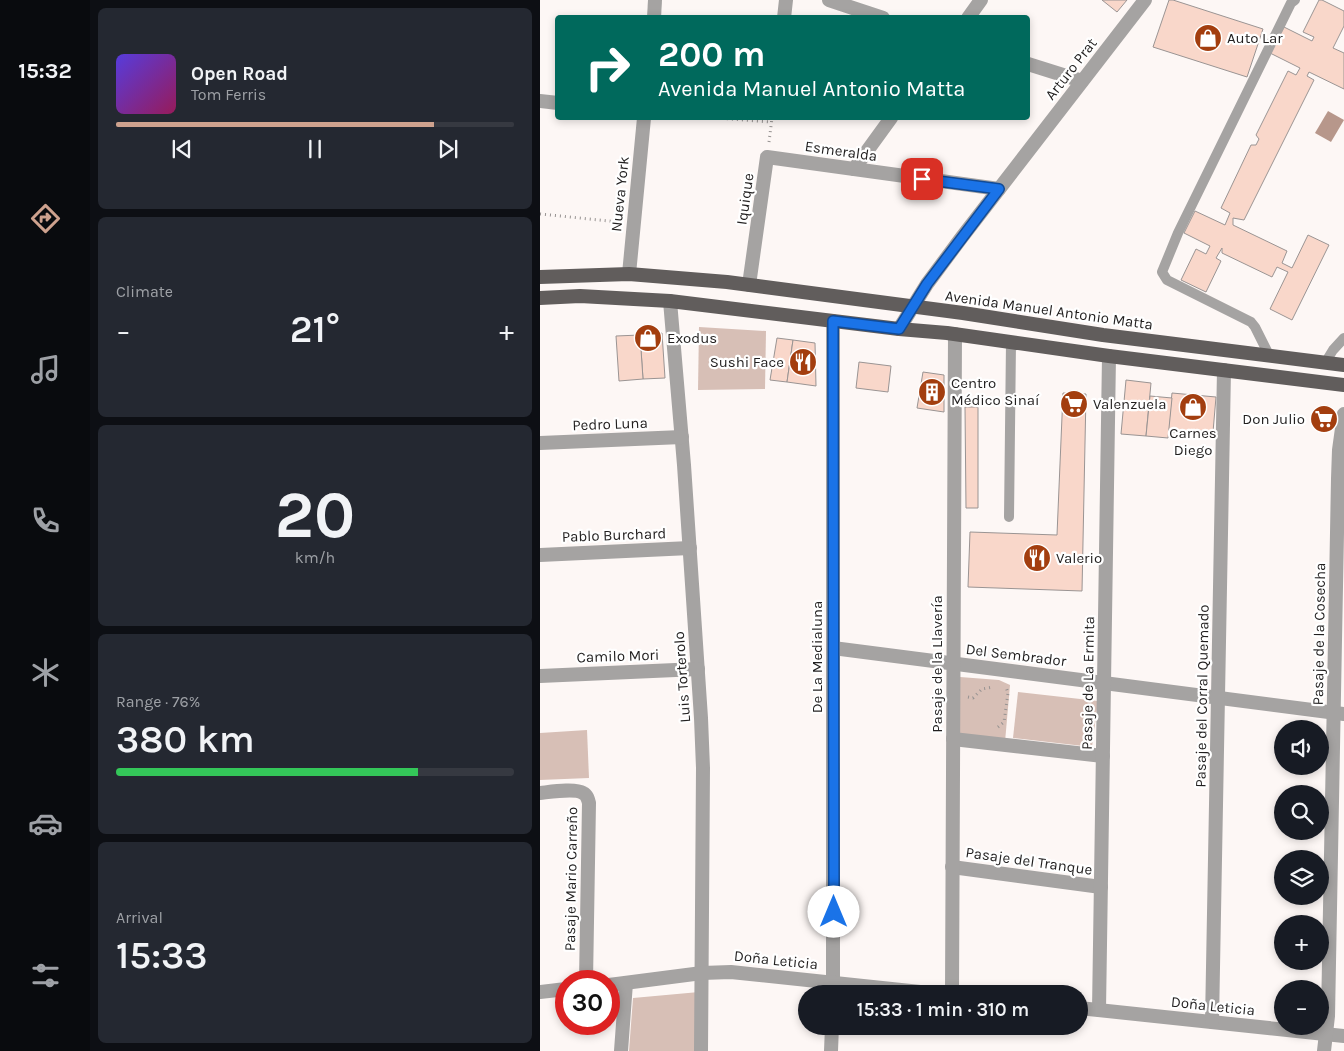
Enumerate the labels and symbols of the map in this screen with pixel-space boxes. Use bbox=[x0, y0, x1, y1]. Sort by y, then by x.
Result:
shop icon: Auto Lar bbox=[1193, 23, 1223, 53]
place label: Auto Lar bbox=[1227, 29, 1283, 47]
street label: Arturo Prat bbox=[1041, 34, 1101, 104]
street label: Esmeralda bbox=[804, 137, 878, 165]
street label: Nueva York bbox=[607, 155, 633, 233]
pin bbox=[901, 158, 943, 200]
street label: Iquique bbox=[732, 172, 758, 226]
street label: Avenida Manuel Antonio Matta bbox=[944, 287, 1154, 333]
shop icon: Exodus bbox=[633, 323, 663, 353]
place label: Exodus bbox=[667, 329, 717, 347]
restaurant icon: Sushi Face bbox=[788, 347, 818, 377]
place label: Sushi Face bbox=[710, 353, 784, 371]
place label: Centro Médico Sinaí bbox=[951, 374, 1040, 409]
building icon: Centro Médico Sinaí bbox=[917, 377, 947, 407]
supermarket icon: Valenzuela bbox=[1059, 389, 1089, 419]
shop icon: Carnes Diego bbox=[1178, 392, 1208, 422]
place label: Valenzuela bbox=[1093, 395, 1167, 413]
supermarket icon: Don Julio bbox=[1309, 404, 1339, 434]
place label: Don Julio bbox=[1242, 410, 1305, 428]
street label: Pedro Luna bbox=[572, 414, 648, 434]
place label: Carnes Diego bbox=[1169, 424, 1217, 459]
street label: Pablo Burchard bbox=[561, 524, 667, 546]
restaurant icon: Valerio bbox=[1022, 543, 1052, 573]
place label: Valerio bbox=[1056, 549, 1102, 567]
street label: Pasaje de la Cosecha bbox=[1309, 562, 1329, 706]
street label: Pasaje de la Llavería bbox=[928, 595, 946, 733]
street label: De La Medialuna bbox=[808, 601, 826, 713]
street label: Pasaje del Corral Quemado bbox=[1191, 604, 1213, 788]
street label: Pasaje de La Ermita bbox=[1078, 616, 1098, 750]
street label: Luis Torterolo bbox=[670, 631, 694, 723]
street label: Del Sembrador bbox=[965, 640, 1068, 670]
street label: Camilo Mori bbox=[576, 646, 660, 666]
street label: Pasaje Mario Carreño bbox=[561, 807, 581, 951]
street label: Pasaje del Tranque bbox=[965, 843, 1093, 879]
position arrow bbox=[807, 885, 859, 937]
street label: Doña Leticia bbox=[733, 947, 819, 973]
speed limit sign: 30 bbox=[555, 970, 620, 1035]
street label: Doña Leticia bbox=[1170, 993, 1256, 1019]

